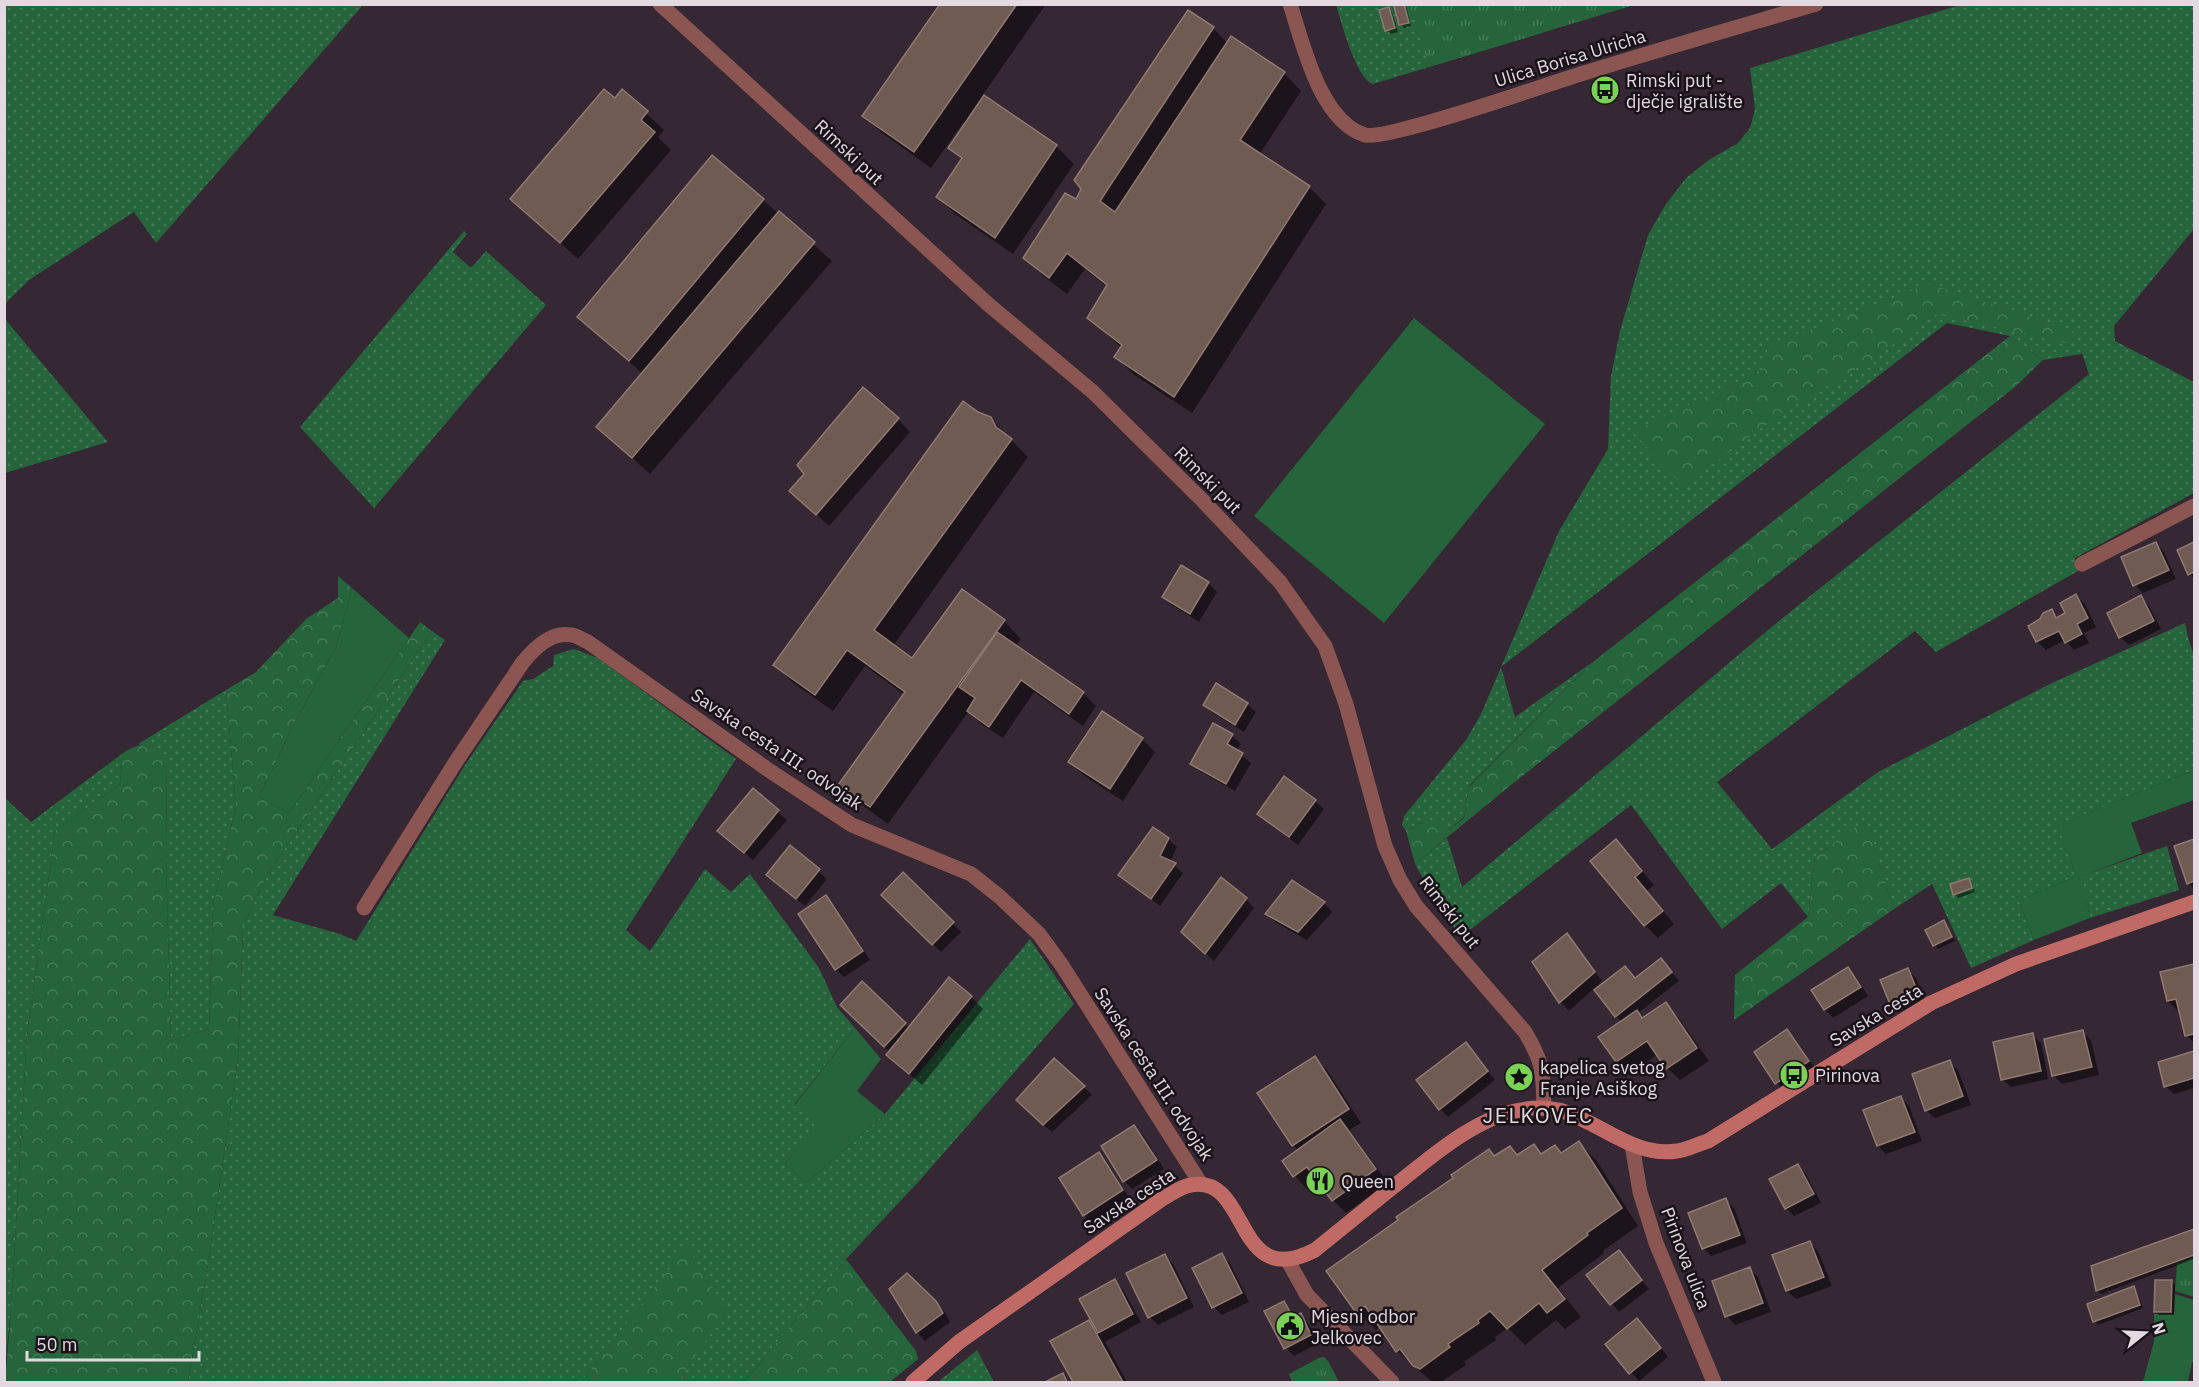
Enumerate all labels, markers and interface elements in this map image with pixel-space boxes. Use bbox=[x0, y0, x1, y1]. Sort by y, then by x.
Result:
street label: Ulica Borisa Ulricha bbox=[1491, 24, 1649, 92]
place label: Rimski put - dječje igralište bbox=[1626, 69, 1743, 113]
bus stop icon: Rimski put - dječje igralište bbox=[1589, 74, 1621, 106]
street label: Rimski put bbox=[810, 114, 888, 190]
street label: Rimski put bbox=[1170, 442, 1246, 518]
street label: Savska cesta III. odvojak bbox=[687, 683, 868, 815]
street label: Rimski put bbox=[1415, 871, 1485, 953]
street label: Savska cesta bbox=[1825, 978, 1927, 1052]
street label: Savska cesta III. odvojak bbox=[1089, 983, 1219, 1165]
place label: kapelica svetog Franje Asiškog bbox=[1540, 1056, 1665, 1100]
bus stop icon: Pirinova bbox=[1778, 1059, 1810, 1091]
place icon: kapelica svetog Franje Asiškog bbox=[1503, 1061, 1535, 1093]
place label: Pirinova bbox=[1815, 1064, 1880, 1087]
district label: JELKOVEC bbox=[1483, 1101, 1593, 1129]
street label: Savska cesta bbox=[1079, 1163, 1179, 1239]
restaurant icon: Queen bbox=[1304, 1165, 1336, 1197]
place label: Queen bbox=[1341, 1170, 1394, 1193]
street label: Pirinova ulica bbox=[1656, 1204, 1716, 1313]
north arrow bbox=[2115, 1303, 2175, 1363]
place label: Mjesni odbor Jelkovec bbox=[1311, 1305, 1416, 1349]
public building icon: Mjesni odbor Jelkovec bbox=[1274, 1310, 1306, 1342]
text: N bbox=[2148, 1320, 2171, 1337]
scale bar bbox=[27, 1324, 200, 1362]
text: 50 m bbox=[36, 1333, 78, 1356]

